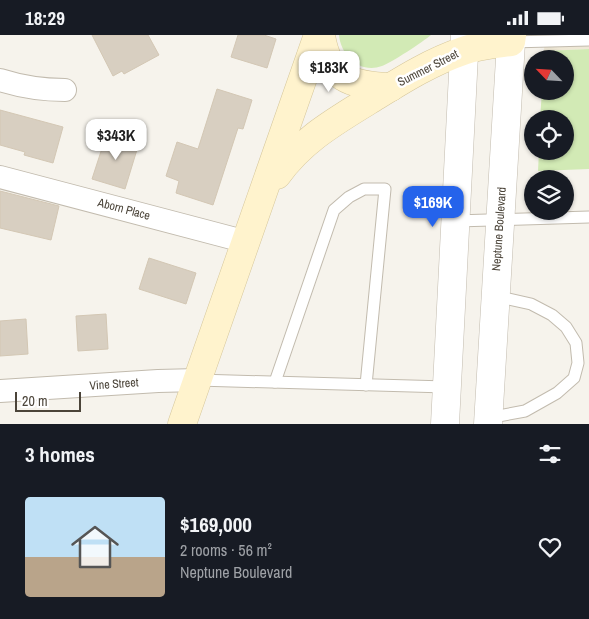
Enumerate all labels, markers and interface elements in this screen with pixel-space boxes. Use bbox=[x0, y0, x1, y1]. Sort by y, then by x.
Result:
text: 18:29 bbox=[25, 5, 65, 31]
street label: Summer Street bbox=[395, 46, 461, 90]
pin: $183K bbox=[294, 50, 364, 93]
north arrow bbox=[524, 50, 574, 100]
map controls bbox=[524, 50, 574, 220]
text: $183K bbox=[310, 56, 348, 78]
button: locate bbox=[524, 110, 574, 160]
pin: $343K bbox=[81, 119, 151, 161]
text: $343K bbox=[97, 124, 135, 146]
button: layers bbox=[524, 170, 574, 220]
pin: $169K bbox=[398, 185, 468, 228]
street label: Neptune Boulevard bbox=[488, 186, 510, 272]
text: $169K bbox=[414, 191, 452, 213]
street label: Aborn Place bbox=[95, 194, 152, 224]
street label: Vine Street bbox=[89, 374, 139, 394]
scale bar bbox=[15, 389, 81, 412]
text: 20 m bbox=[22, 392, 48, 410]
text: 3 homes bbox=[25, 440, 95, 469]
icon: filters bbox=[536, 440, 564, 468]
text: $169,000 bbox=[180, 510, 252, 539]
icon: home bbox=[65, 517, 125, 577]
icon: heart bbox=[536, 533, 564, 561]
text: 2 rooms · 56 m² bbox=[180, 539, 272, 561]
text: Neptune Boulevard bbox=[180, 561, 292, 583]

